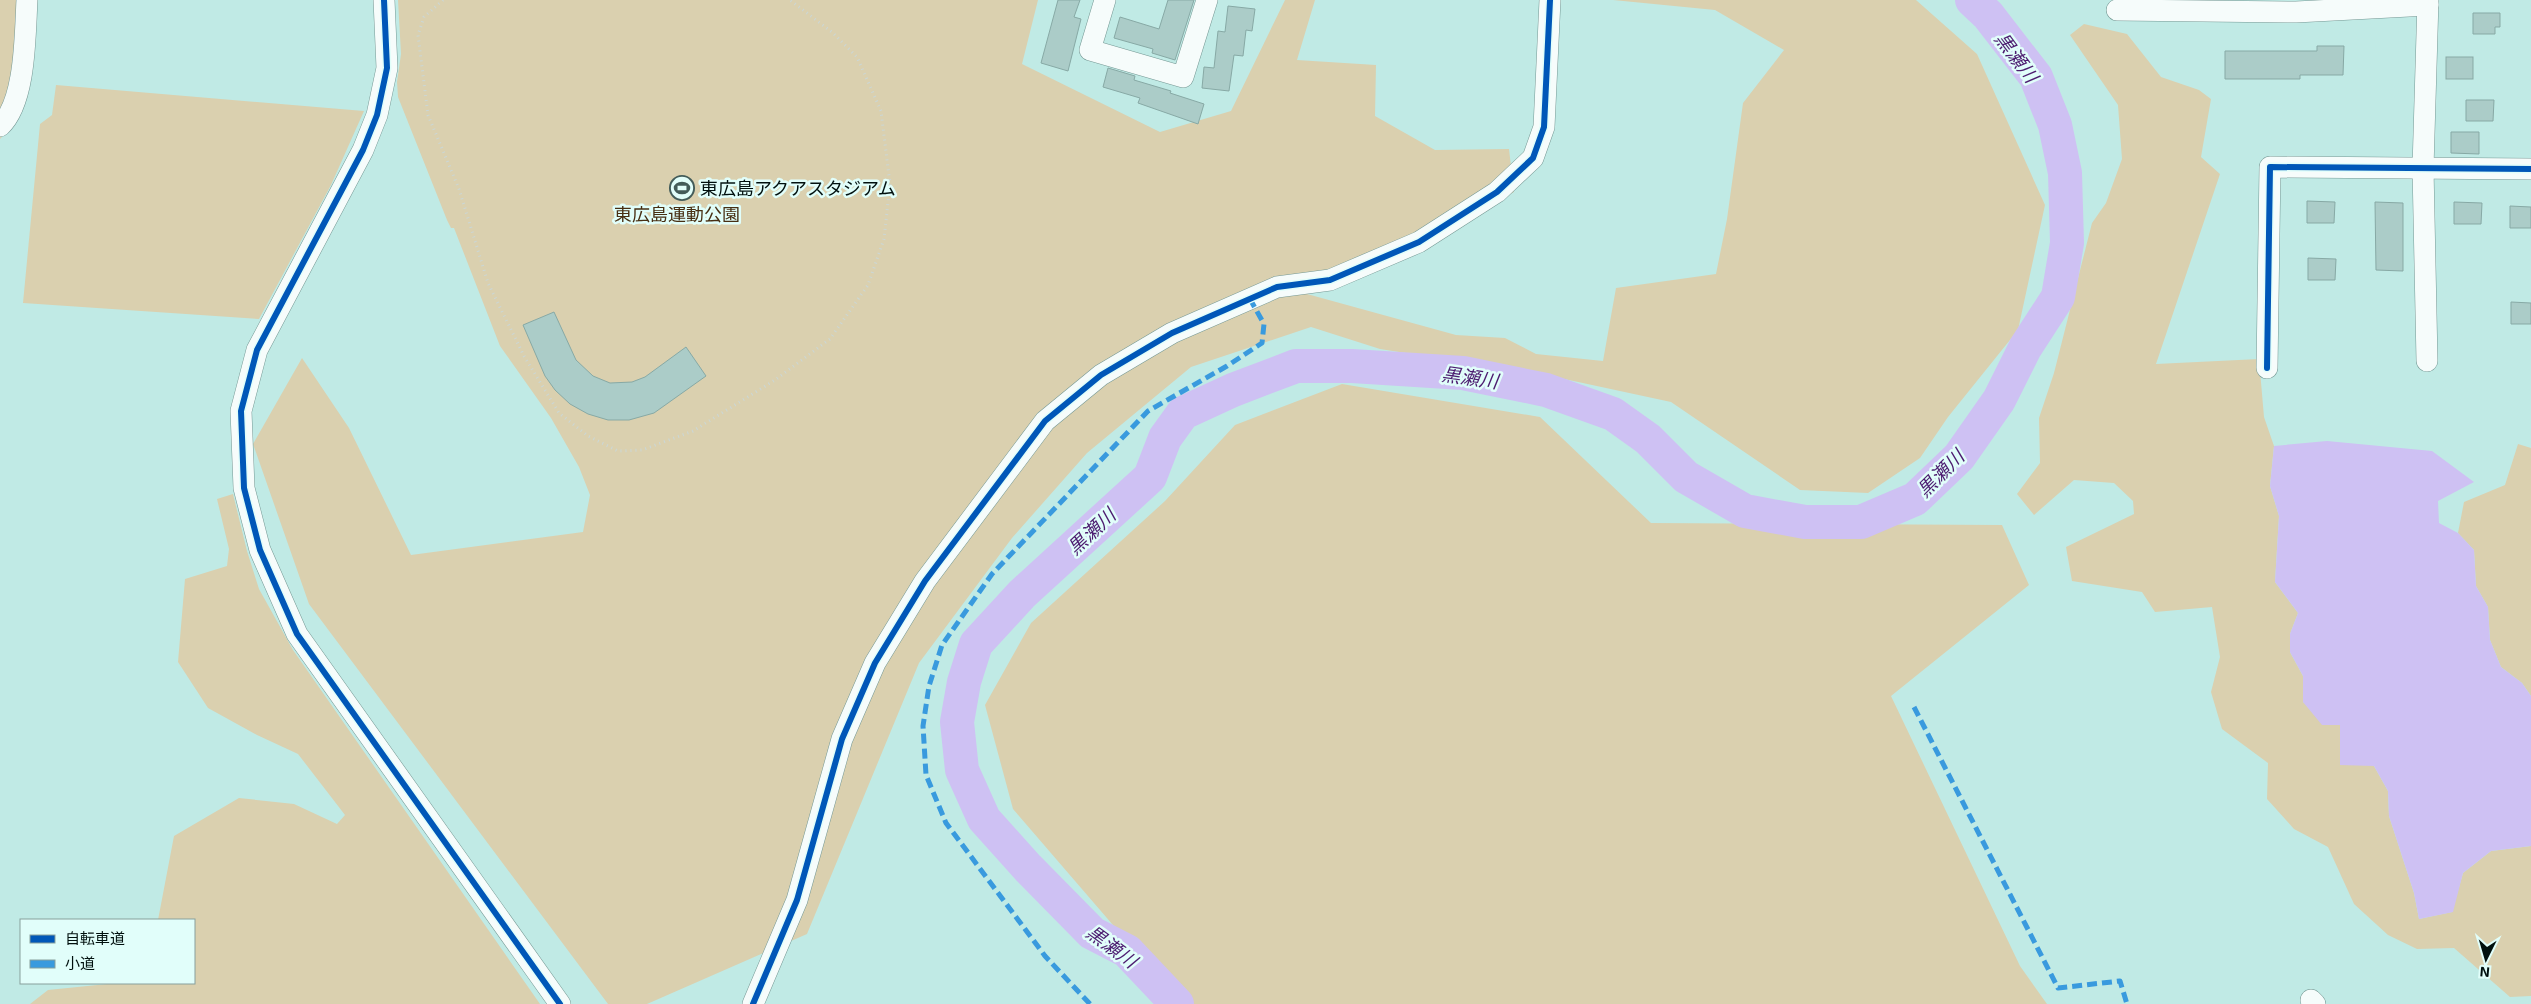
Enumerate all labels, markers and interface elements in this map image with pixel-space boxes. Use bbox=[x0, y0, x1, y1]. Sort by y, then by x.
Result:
water label: 黒瀬川 bbox=[1991, 27, 2045, 88]
sports icon: 東広島アクアスタジアム bbox=[669, 175, 695, 201]
place label: 東広島アクアスタジアム bbox=[700, 177, 896, 199]
park label: 東広島運動公園 bbox=[614, 203, 740, 225]
water label: 黒瀬川 bbox=[1440, 362, 1502, 393]
water label: 黒瀬川 bbox=[1912, 443, 1970, 501]
water label: 黒瀬川 bbox=[1062, 502, 1121, 559]
legend bbox=[20, 919, 195, 984]
water label: 黒瀬川 bbox=[1082, 920, 1143, 973]
text: 自転車道 bbox=[65, 929, 125, 947]
north arrow bbox=[2461, 934, 2511, 984]
text: 小道 bbox=[65, 954, 95, 972]
text: N bbox=[2479, 964, 2491, 981]

